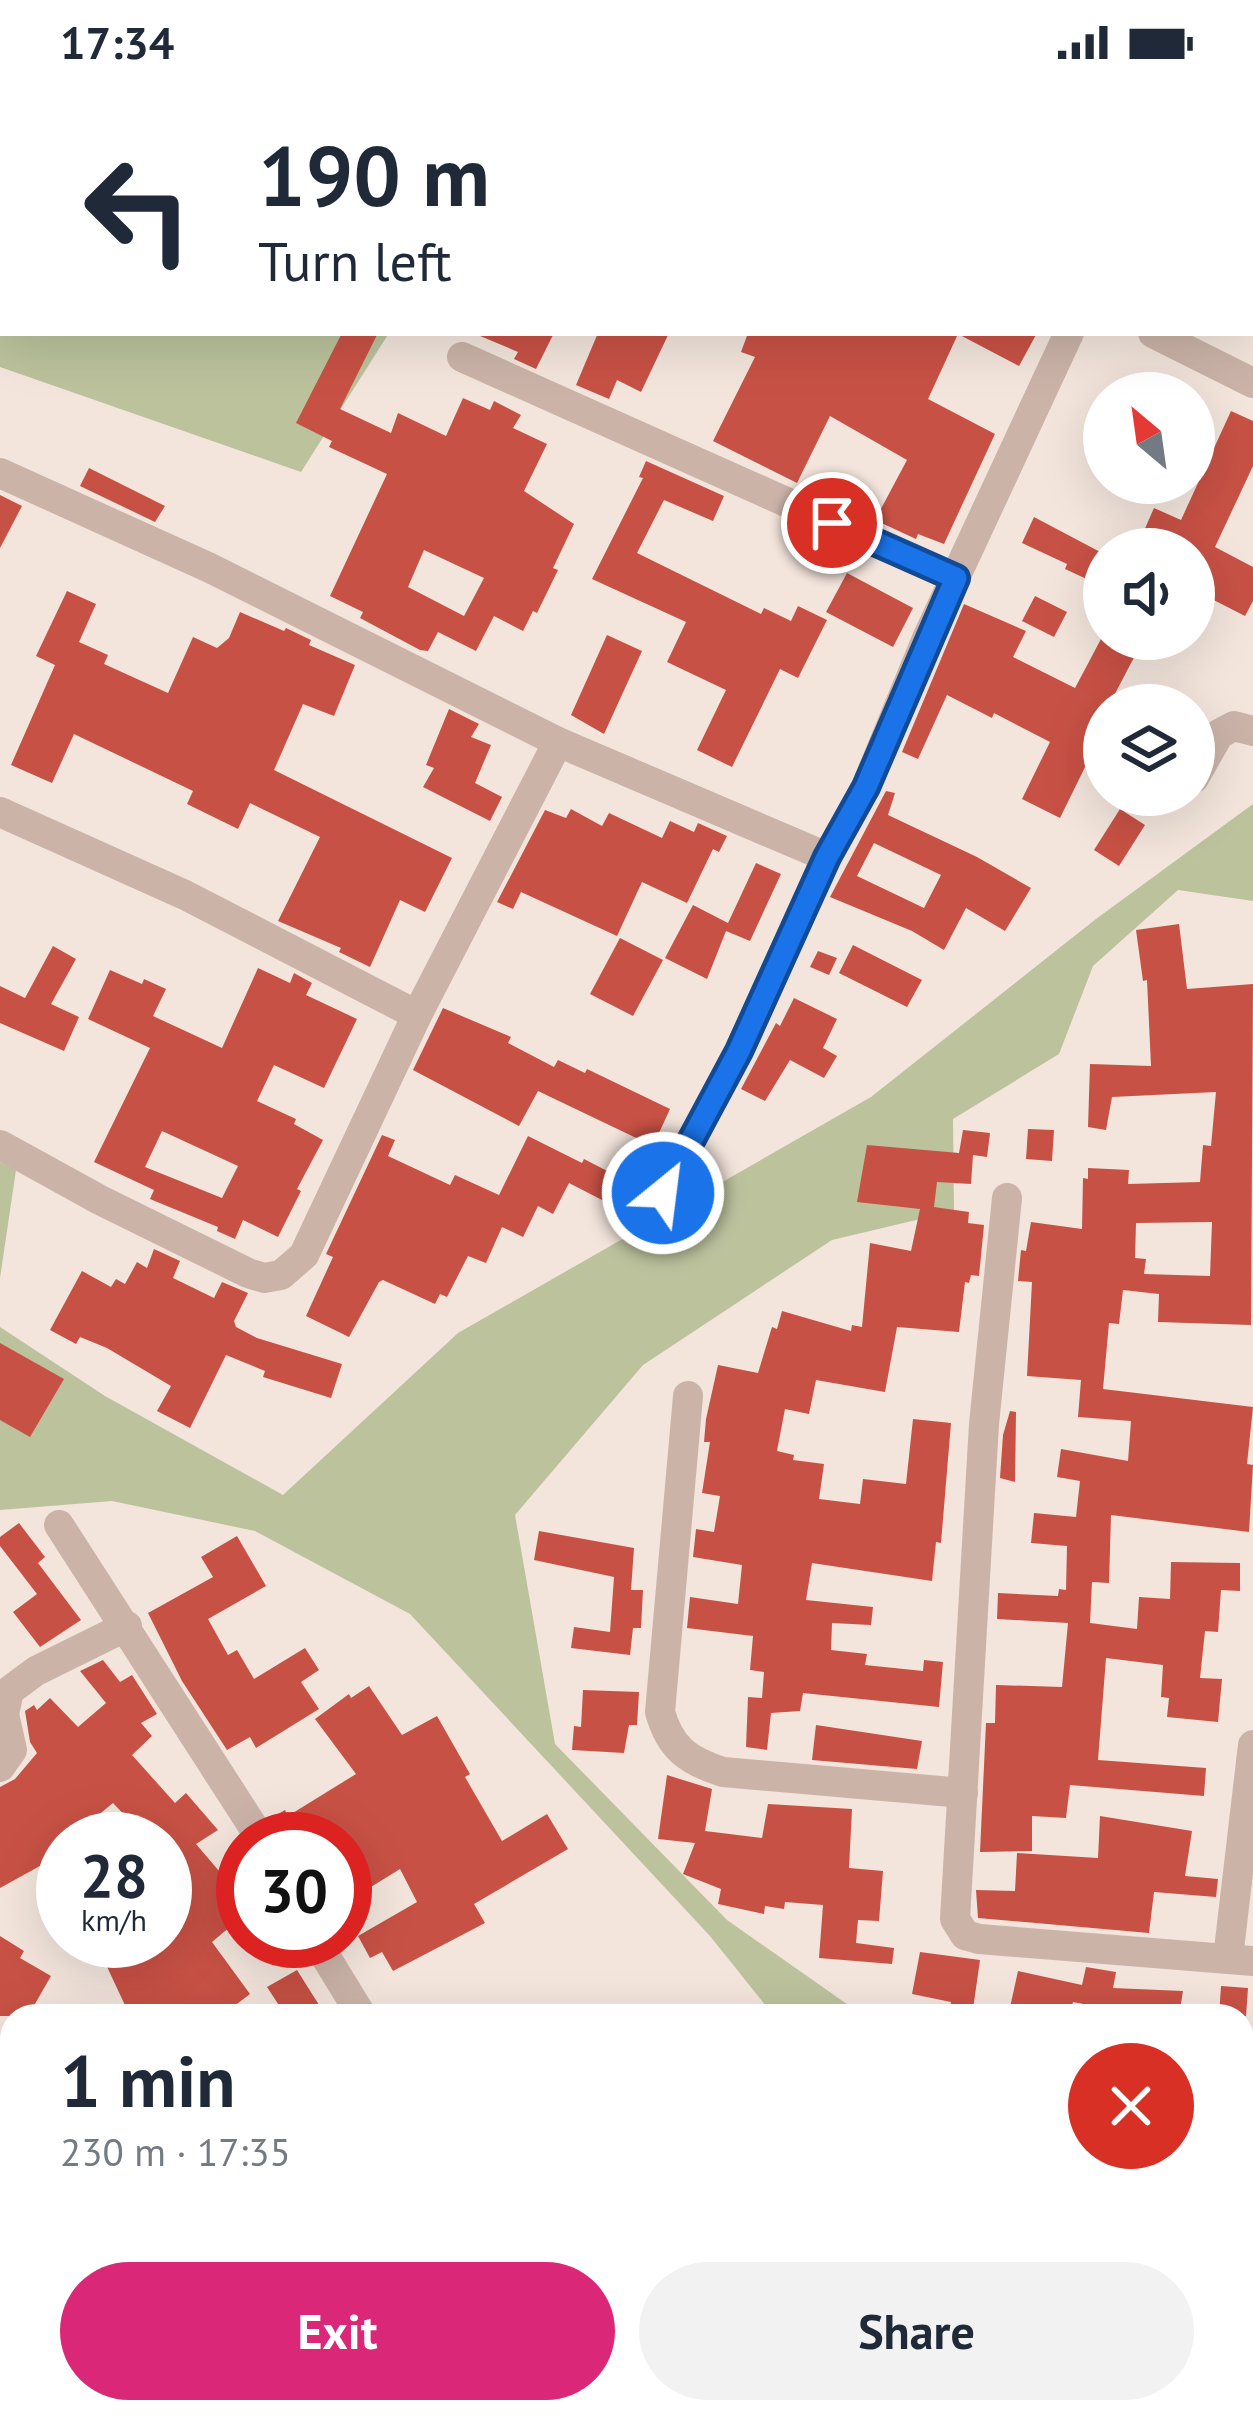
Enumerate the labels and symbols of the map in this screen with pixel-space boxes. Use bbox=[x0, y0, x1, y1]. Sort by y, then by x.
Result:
north arrow bbox=[1083, 372, 1215, 504]
pin bbox=[781, 472, 883, 574]
position arrow bbox=[600, 1130, 726, 1256]
speed limit sign: 30 bbox=[216, 1812, 372, 1968]

